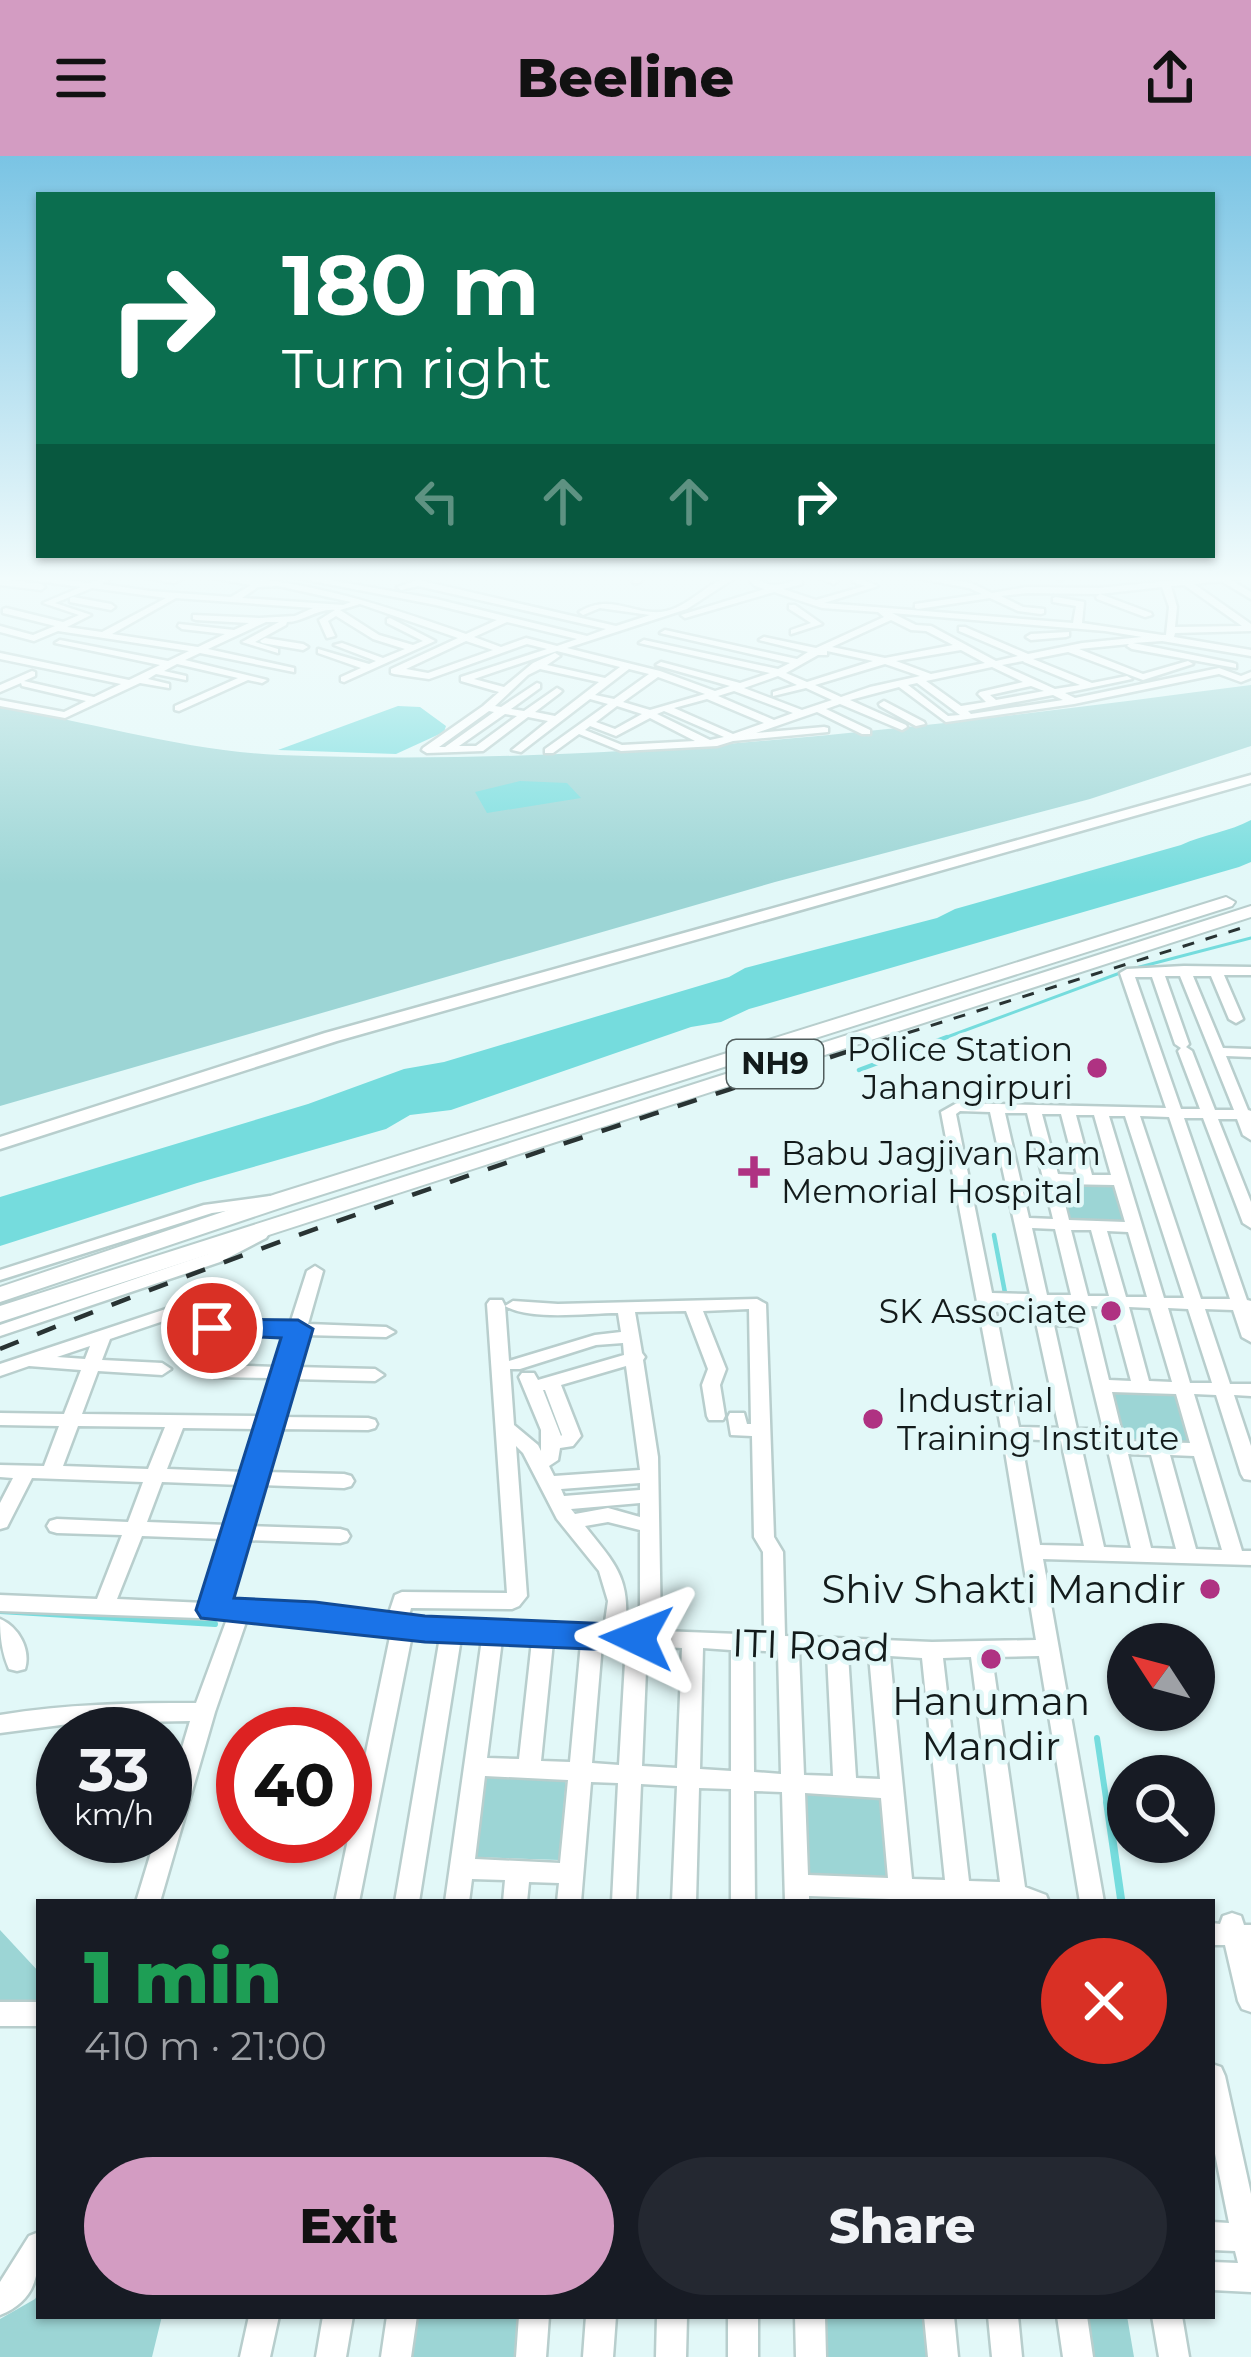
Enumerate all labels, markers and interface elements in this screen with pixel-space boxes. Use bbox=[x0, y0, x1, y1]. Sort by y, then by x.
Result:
icon: menu bbox=[48, 45, 114, 111]
text: Beeline bbox=[517, 45, 734, 111]
icon: share bbox=[1137, 45, 1203, 111]
text: 180 m bbox=[282, 234, 539, 336]
icon: right bbox=[84, 240, 240, 396]
text: Turn right bbox=[282, 336, 552, 402]
icon: left bbox=[404, 468, 470, 534]
icon: ahead bbox=[530, 468, 596, 534]
icon: ahead bbox=[656, 468, 722, 534]
icon: right bbox=[782, 468, 848, 534]
place label: Police Station Jahangirpuri bbox=[847, 1029, 1073, 1107]
road number: NH9 bbox=[727, 1040, 823, 1088]
marker: Police Station Jahangirpuri bbox=[1084, 1055, 1110, 1081]
place label: Babu Jagjivan Ram Memorial Hospital bbox=[781, 1133, 1101, 1211]
marker: Babu Jagjivan Ram Memorial Hospital bbox=[738, 1156, 770, 1188]
pin bbox=[161, 1277, 263, 1379]
place label: SK Associate bbox=[879, 1291, 1087, 1331]
icon: arrive bbox=[179, 1295, 245, 1361]
marker: SK Associate bbox=[1098, 1298, 1124, 1324]
place label: Industrial Training Institute bbox=[897, 1380, 1179, 1458]
marker: Industrial Training Institute bbox=[860, 1406, 886, 1432]
place label: Shiv Shakti Mandir bbox=[821, 1565, 1186, 1613]
position arrow bbox=[574, 1575, 700, 1701]
marker: Shiv Shakti Mandir bbox=[1197, 1576, 1223, 1602]
street label: ITI Road bbox=[731, 1618, 891, 1672]
north arrow bbox=[1107, 1623, 1215, 1731]
map controls bbox=[1107, 1623, 1215, 1863]
marker: Hanuman Mandir bbox=[978, 1646, 1004, 1672]
place label: Hanuman Mandir bbox=[892, 1677, 1090, 1770]
speed limit sign: 40 bbox=[216, 1707, 372, 1863]
text: 33 bbox=[79, 1733, 149, 1806]
button: search bbox=[1107, 1755, 1215, 1863]
text: km/h bbox=[74, 1796, 154, 1833]
text: 1 min bbox=[84, 1933, 282, 2021]
button: close bbox=[1041, 1938, 1167, 2064]
text: 410 m · 21:00 bbox=[84, 2022, 327, 2070]
button: Exit bbox=[84, 2157, 614, 2295]
button: Share bbox=[638, 2157, 1167, 2295]

